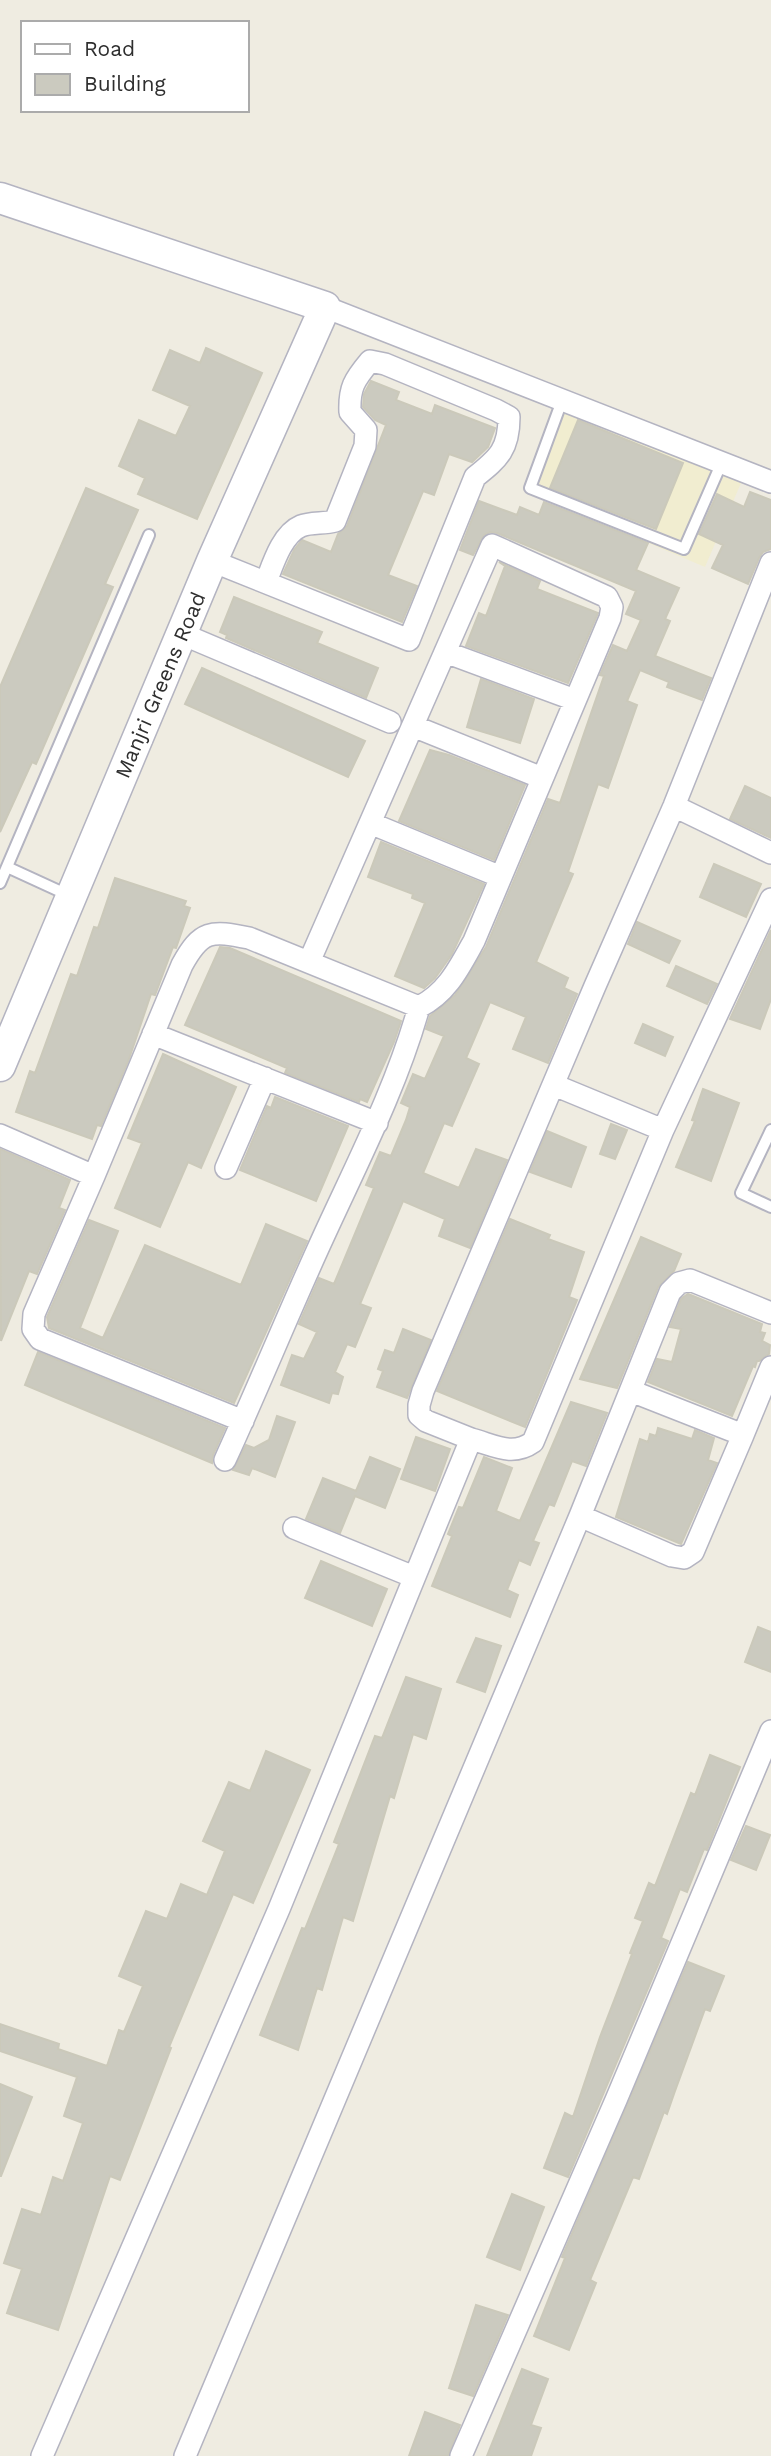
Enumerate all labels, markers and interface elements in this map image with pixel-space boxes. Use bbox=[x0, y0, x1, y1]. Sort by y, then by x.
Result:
legend bbox=[21, 21, 248, 112]
text: Road bbox=[84, 36, 135, 61]
text: Building bbox=[84, 71, 166, 96]
street label: Manjri Greens Road bbox=[109, 588, 211, 782]

